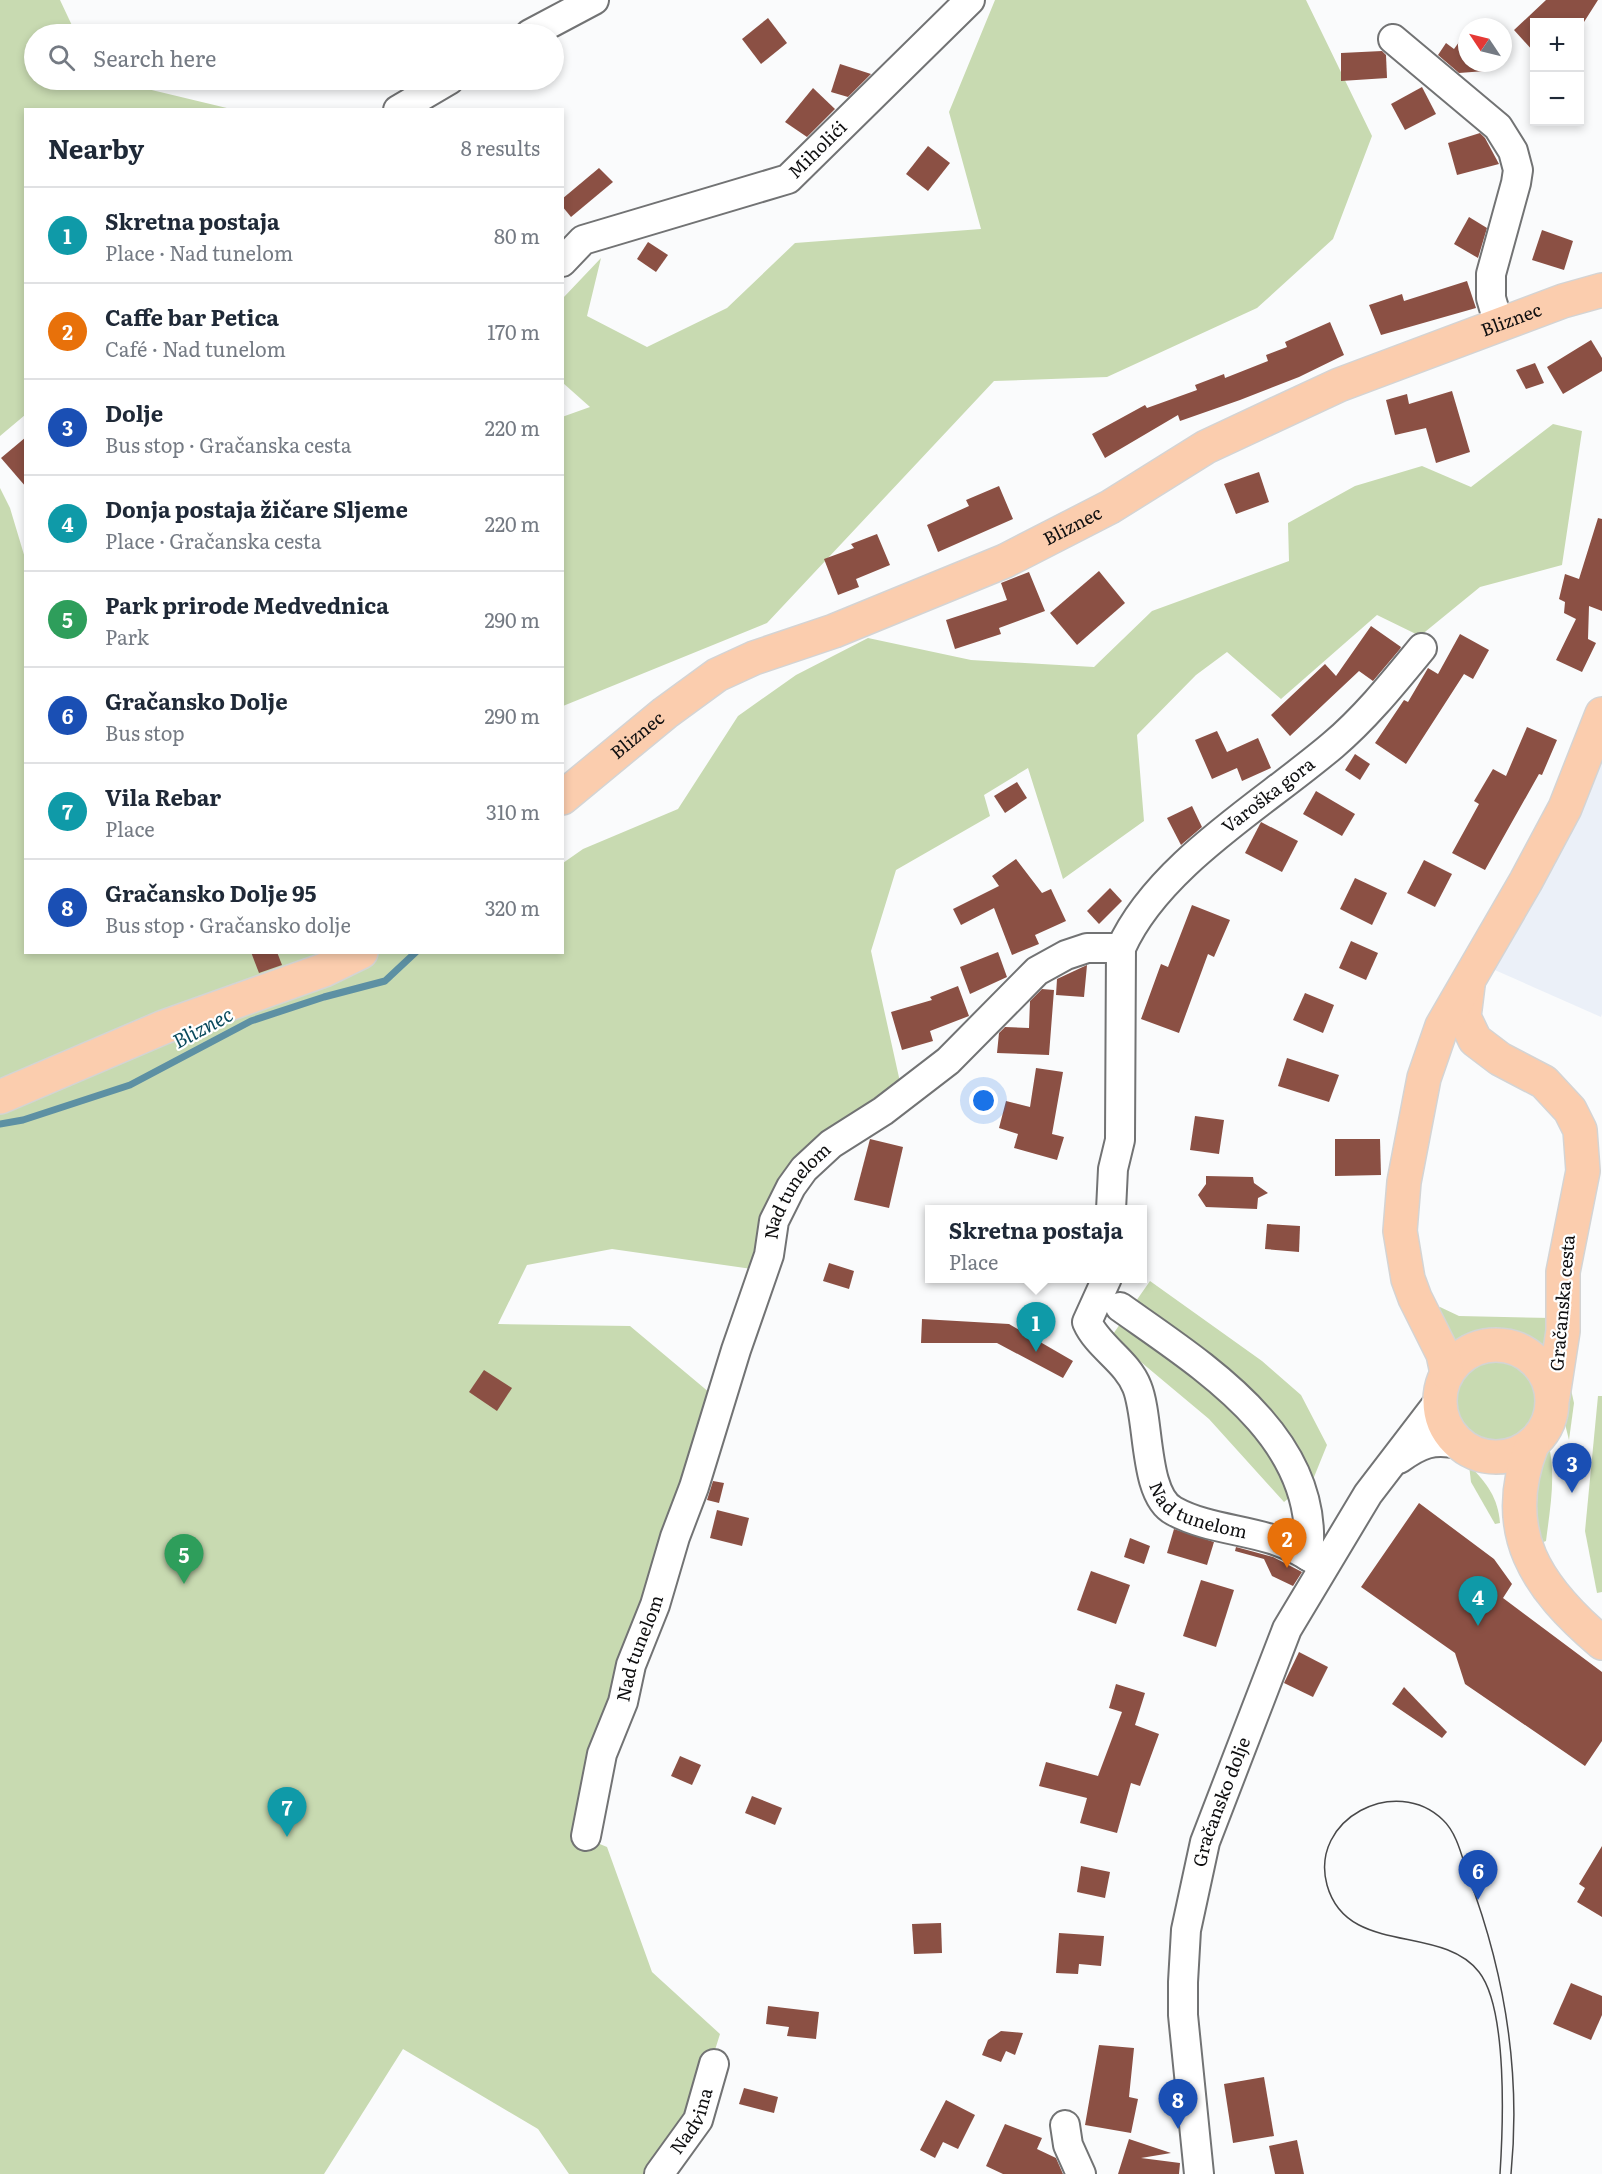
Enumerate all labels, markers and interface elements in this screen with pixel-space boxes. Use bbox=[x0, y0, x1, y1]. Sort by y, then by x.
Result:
north arrow bbox=[1458, 18, 1512, 72]
map controls bbox=[1530, 18, 1584, 126]
button: + bbox=[1530, 18, 1584, 72]
search box bbox=[24, 24, 564, 90]
icon: search bbox=[45, 41, 78, 74]
text: Search here bbox=[93, 41, 216, 74]
button: − bbox=[1530, 72, 1584, 126]
street label: Miholići bbox=[781, 113, 852, 184]
text: Nearby bbox=[48, 128, 144, 167]
text: 8 results bbox=[461, 132, 540, 162]
text: Skretna postaja bbox=[105, 204, 280, 237]
text: 1 bbox=[63, 220, 72, 250]
text: 80 m bbox=[494, 220, 540, 250]
text: Place · Nad tunelom bbox=[105, 237, 293, 267]
street label: Bliznec bbox=[1477, 295, 1545, 343]
text: Caffe bar Petica bbox=[105, 300, 279, 333]
text: 2 bbox=[62, 316, 73, 346]
text: 170 m bbox=[487, 316, 540, 346]
text: Café · Nad tunelom bbox=[105, 333, 286, 363]
text: Dolje bbox=[105, 396, 163, 429]
text: 3 bbox=[62, 412, 73, 442]
text: 220 m bbox=[485, 412, 540, 442]
text: Bus stop · Gračanska cesta bbox=[105, 429, 351, 459]
text: Donja postaja žičare Sljeme bbox=[105, 492, 408, 525]
street label: Bliznec bbox=[1038, 498, 1106, 551]
text: 4 bbox=[61, 508, 74, 538]
text: 220 m bbox=[485, 508, 540, 538]
text: Place · Gračanska cesta bbox=[105, 525, 322, 555]
text: Park prirode Medvednica bbox=[105, 588, 389, 621]
text: 5 bbox=[62, 604, 73, 634]
text: 290 m bbox=[484, 604, 540, 634]
text: Park bbox=[105, 621, 149, 651]
text: Gračansko Dolje bbox=[105, 684, 288, 717]
text: 6 bbox=[62, 700, 73, 730]
text: 290 m bbox=[484, 700, 540, 730]
street label: Bliznec bbox=[604, 704, 669, 765]
text: Bus stop bbox=[105, 717, 185, 747]
street label: Varoška gora bbox=[1215, 750, 1320, 839]
text: Vila Rebar bbox=[105, 780, 221, 813]
text: 7 bbox=[62, 796, 73, 826]
text: 310 m bbox=[486, 796, 540, 826]
text: Place bbox=[105, 813, 155, 843]
text: Gračansko Dolje 95 bbox=[105, 876, 317, 909]
text: 8 bbox=[62, 892, 73, 922]
text: 320 m bbox=[485, 892, 540, 922]
text: Bus stop · Gračansko dolje bbox=[105, 909, 351, 939]
water label: Bliznec bbox=[167, 998, 238, 1055]
your location bbox=[969, 1086, 998, 1115]
street label: Nad tunelom bbox=[756, 1136, 836, 1241]
popup bbox=[925, 1205, 1147, 1283]
text: Skretna postaja bbox=[949, 1213, 1123, 1246]
street label: Gračanska cesta bbox=[1542, 1233, 1581, 1372]
text: Place bbox=[949, 1246, 998, 1276]
pin: 1 bbox=[1016, 1302, 1056, 1352]
pin: 3 bbox=[1552, 1444, 1592, 1493]
street label: Nad tunelom bbox=[1143, 1477, 1250, 1544]
pin: 2 bbox=[1268, 1518, 1306, 1568]
pin: 5 bbox=[164, 1534, 204, 1584]
pin: 4 bbox=[1458, 1576, 1498, 1626]
street label: Nad tunelom bbox=[608, 1592, 669, 1704]
street label: Gračansko dolje bbox=[1185, 1733, 1256, 1869]
pin: 7 bbox=[268, 1788, 306, 1837]
pin: 6 bbox=[1458, 1850, 1498, 1900]
pin: 8 bbox=[1158, 2080, 1198, 2129]
street label: Nadvina bbox=[663, 2084, 719, 2159]

